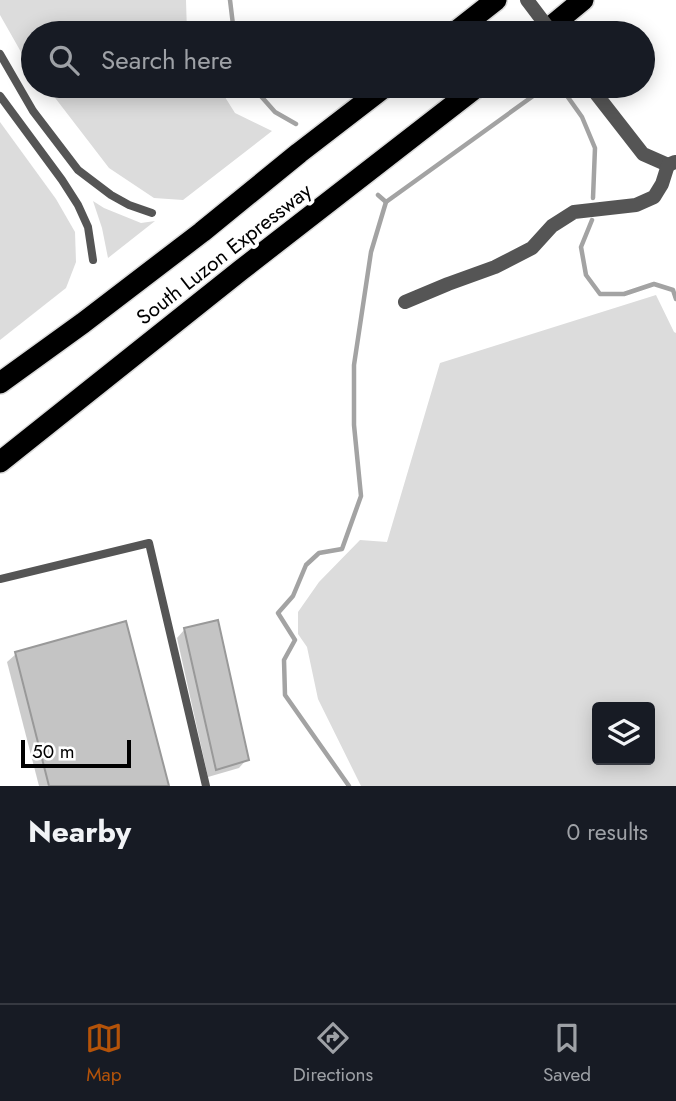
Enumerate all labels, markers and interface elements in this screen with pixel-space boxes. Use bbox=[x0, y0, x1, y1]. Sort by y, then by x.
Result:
search box bbox=[21, 21, 655, 98]
icon: search bbox=[45, 41, 83, 79]
text: Search here bbox=[101, 41, 233, 79]
street label: South Luzon Expressway bbox=[130, 176, 319, 332]
map controls bbox=[592, 702, 655, 765]
button: layers bbox=[592, 702, 655, 765]
scale bar bbox=[21, 737, 131, 769]
text: 50 m bbox=[32, 738, 75, 765]
text: Nearby bbox=[28, 810, 131, 853]
text: 0 results bbox=[566, 815, 648, 849]
tab: Map bbox=[85, 1019, 123, 1088]
tab: Directions bbox=[293, 1019, 373, 1088]
tab: Saved bbox=[543, 1019, 591, 1088]

